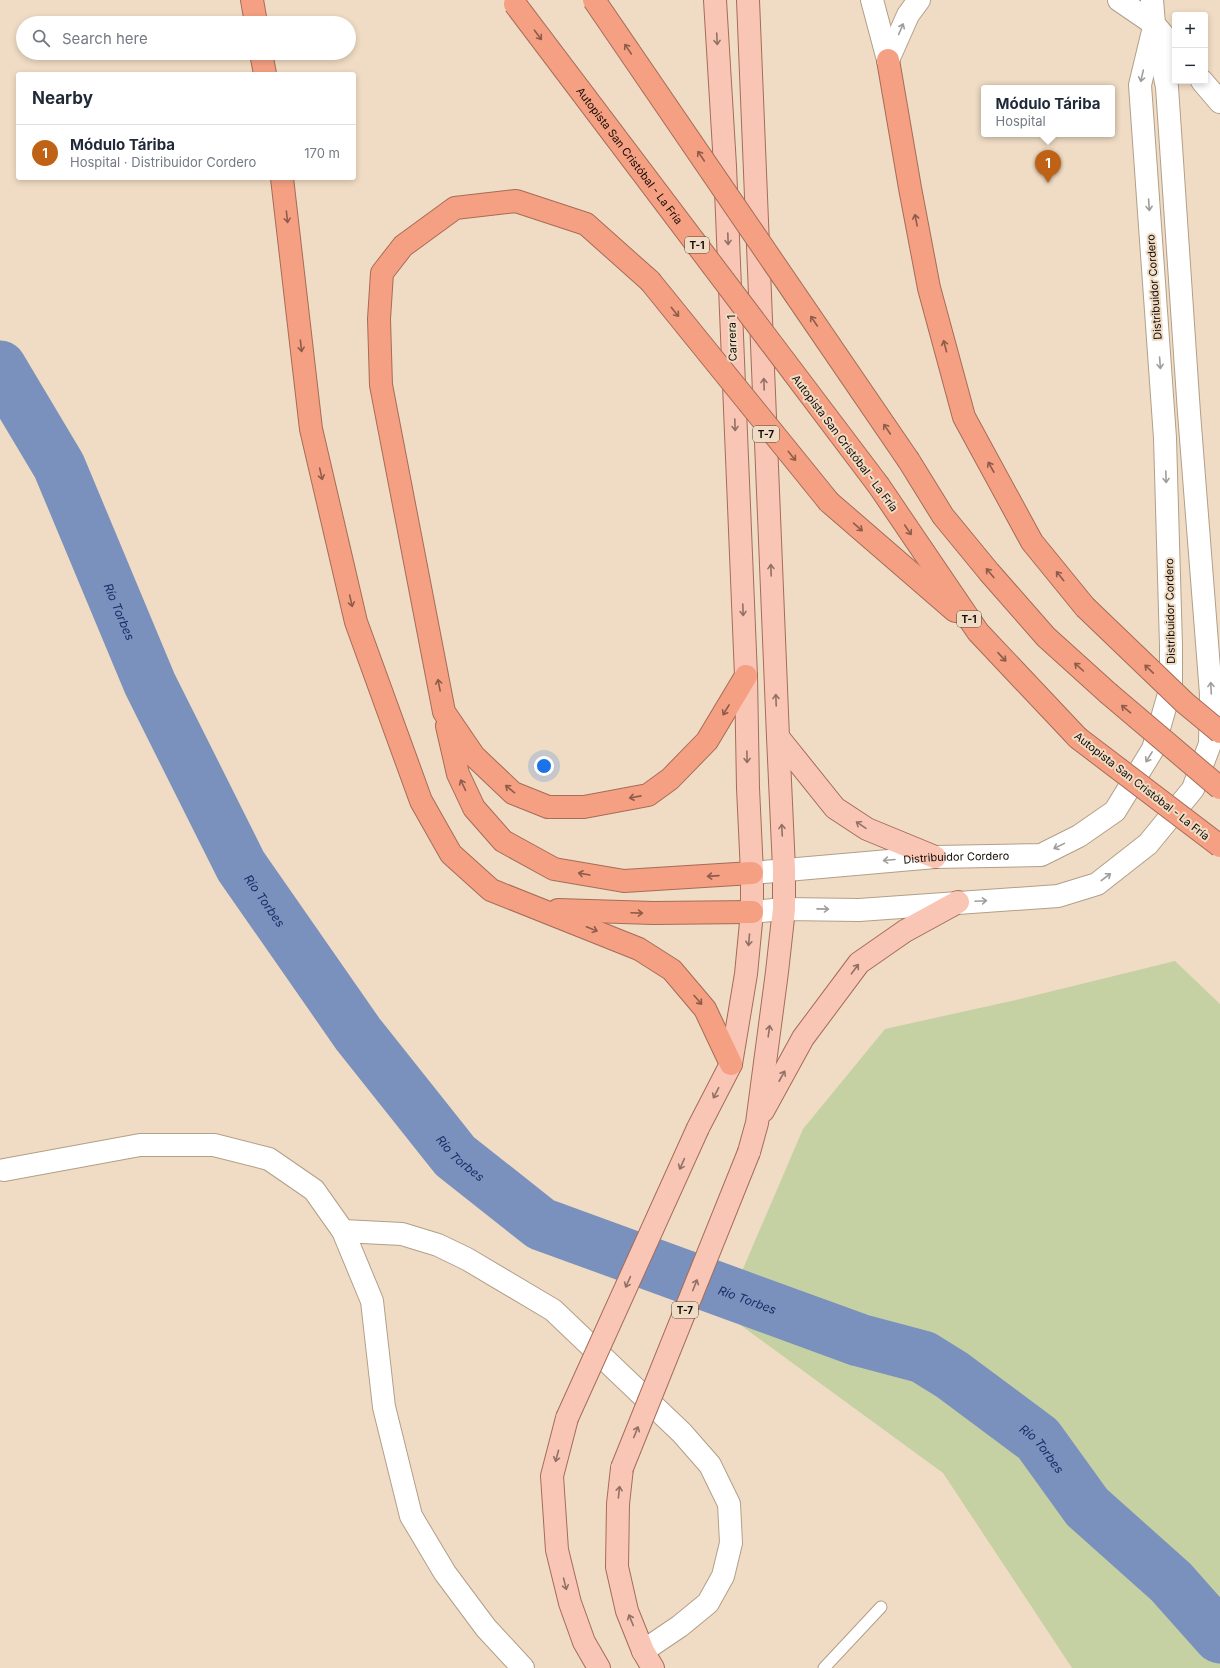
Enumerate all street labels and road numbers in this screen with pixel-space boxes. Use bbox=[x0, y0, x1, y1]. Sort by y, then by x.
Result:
street label: Autopista San Cristóbal - La Fría bbox=[573, 84, 686, 227]
street label: Distribuidor Cordero bbox=[1143, 233, 1165, 340]
road number: T-1 bbox=[685, 237, 709, 253]
street label: Carrera 1 bbox=[724, 314, 740, 362]
street label: Autopista San Cristóbal - La Fría bbox=[789, 372, 901, 514]
road number: T-7 bbox=[753, 426, 779, 442]
street label: Distribuidor Cordero bbox=[1162, 558, 1178, 664]
road number: T-1 bbox=[957, 611, 981, 627]
street label: Autopista San Cristóbal - La Fría bbox=[1072, 729, 1212, 843]
street label: Distribuidor Cordero bbox=[903, 849, 1010, 867]
road number: T-7 bbox=[672, 1302, 698, 1318]

